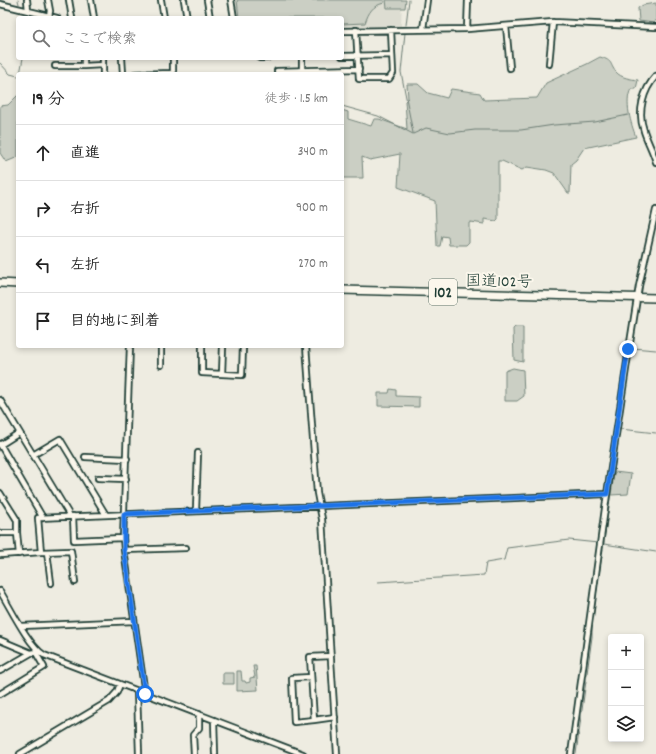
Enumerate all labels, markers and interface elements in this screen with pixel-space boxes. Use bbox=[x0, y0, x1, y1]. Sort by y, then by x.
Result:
search box bbox=[16, 16, 344, 60]
icon: search bbox=[30, 27, 52, 49]
text: ここで検索 bbox=[62, 29, 137, 51]
text: 19 分 bbox=[32, 89, 64, 113]
text: 徒歩 · 1.5 km bbox=[265, 90, 328, 109]
icon: ahead bbox=[32, 142, 54, 164]
text: 直進 bbox=[70, 143, 100, 165]
text: 340 m bbox=[298, 143, 328, 162]
icon: right bbox=[32, 198, 54, 220]
text: 右折 bbox=[70, 199, 100, 221]
text: 900 m bbox=[296, 199, 328, 218]
icon: left bbox=[32, 254, 54, 276]
text: 左折 bbox=[70, 255, 100, 277]
text: 270 m bbox=[298, 255, 328, 274]
street label: 国道102号 bbox=[465, 270, 533, 295]
road number: 102 bbox=[429, 279, 457, 305]
icon: arrive bbox=[32, 310, 54, 332]
text: 目的地に到着 bbox=[70, 311, 160, 333]
route end bbox=[619, 340, 637, 358]
map controls bbox=[608, 634, 644, 742]
button: + bbox=[608, 634, 644, 670]
button: − bbox=[608, 670, 644, 706]
route start bbox=[136, 685, 154, 703]
button: layers bbox=[608, 706, 644, 742]

